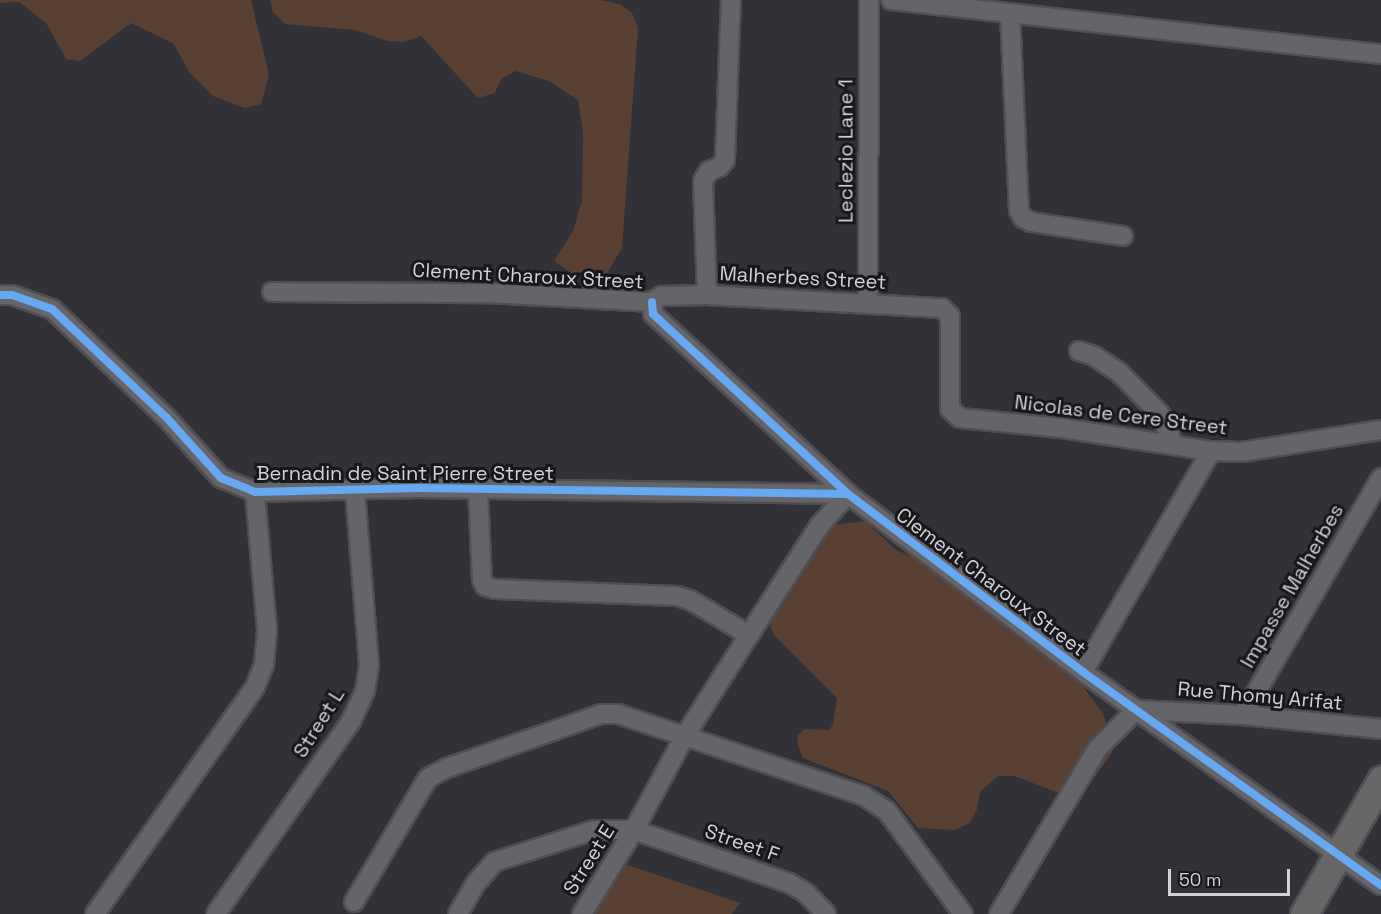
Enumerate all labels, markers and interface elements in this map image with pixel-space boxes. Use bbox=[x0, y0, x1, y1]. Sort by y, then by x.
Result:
street label: Leclezio Lane 1 bbox=[834, 79, 858, 223]
street label: Clement Charoux Street bbox=[412, 258, 644, 294]
street label: Malherbes Street bbox=[719, 262, 887, 294]
street label: Nicolas de Cere Street bbox=[1013, 390, 1229, 440]
street label: Bernadin de Saint Pierre Street bbox=[256, 461, 554, 485]
street label: Impasse Malherbes bbox=[1235, 500, 1349, 672]
street label: Clement Charoux Street bbox=[891, 503, 1091, 661]
street label: Rue Thomy Arifat bbox=[1176, 677, 1344, 715]
street label: Street L bbox=[288, 684, 350, 762]
street label: Street F bbox=[702, 819, 782, 867]
street label: Street E bbox=[558, 821, 620, 899]
scale bar bbox=[1171, 857, 1292, 895]
text: 50 m bbox=[1179, 868, 1221, 891]

